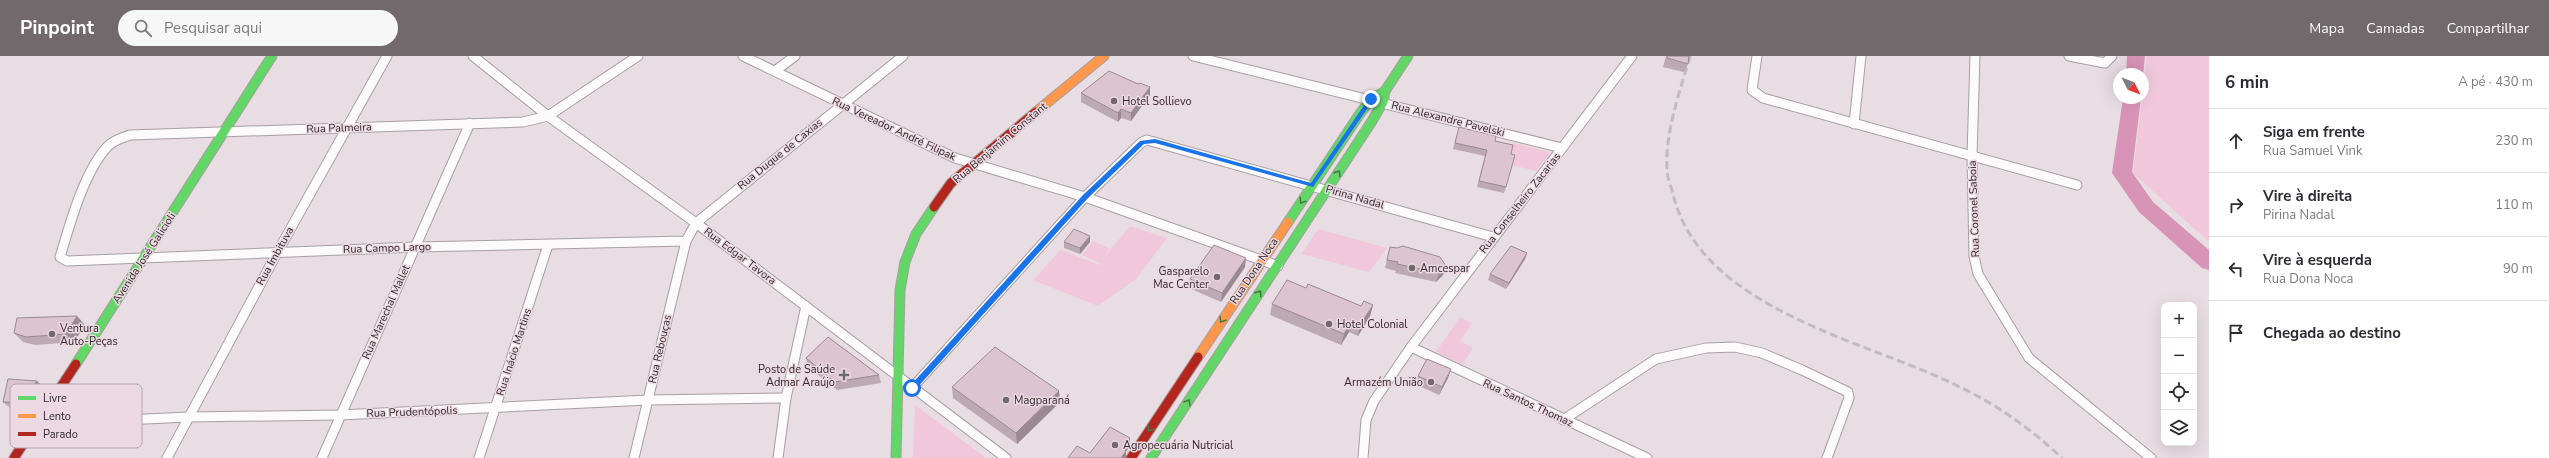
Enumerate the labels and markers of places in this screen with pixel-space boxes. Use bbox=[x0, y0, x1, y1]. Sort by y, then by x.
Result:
place label: Hotel Sollievo bbox=[1122, 94, 1192, 109]
marker: Hotel Sollievo bbox=[1109, 96, 1119, 106]
place label: Amcespar bbox=[1420, 261, 1470, 276]
marker: Amcespar bbox=[1407, 263, 1417, 273]
place label: Gasparelo Mac Center bbox=[1153, 264, 1209, 292]
marker: Gasparelo Mac Center bbox=[1212, 272, 1222, 282]
place label: Hotel Colonial bbox=[1337, 317, 1408, 332]
marker: Hotel Colonial bbox=[1324, 319, 1334, 329]
place label: Ventura Auto-Peças bbox=[59, 321, 118, 349]
marker: Ventura Auto-Peças bbox=[47, 329, 57, 339]
place label: Posto de Saúde Admar Araújo bbox=[758, 362, 835, 390]
marker: Posto de Saúde Admar Araújo bbox=[838, 369, 850, 381]
place label: Armazém União bbox=[1344, 375, 1423, 390]
marker: Armazém União bbox=[1426, 377, 1436, 387]
place label: Magparaná bbox=[1014, 393, 1070, 408]
marker: Magparaná bbox=[1001, 395, 1011, 405]
place label: Agropecuária Nutricial bbox=[1123, 438, 1234, 453]
marker: Agropecuária Nutricial bbox=[1110, 440, 1120, 450]

